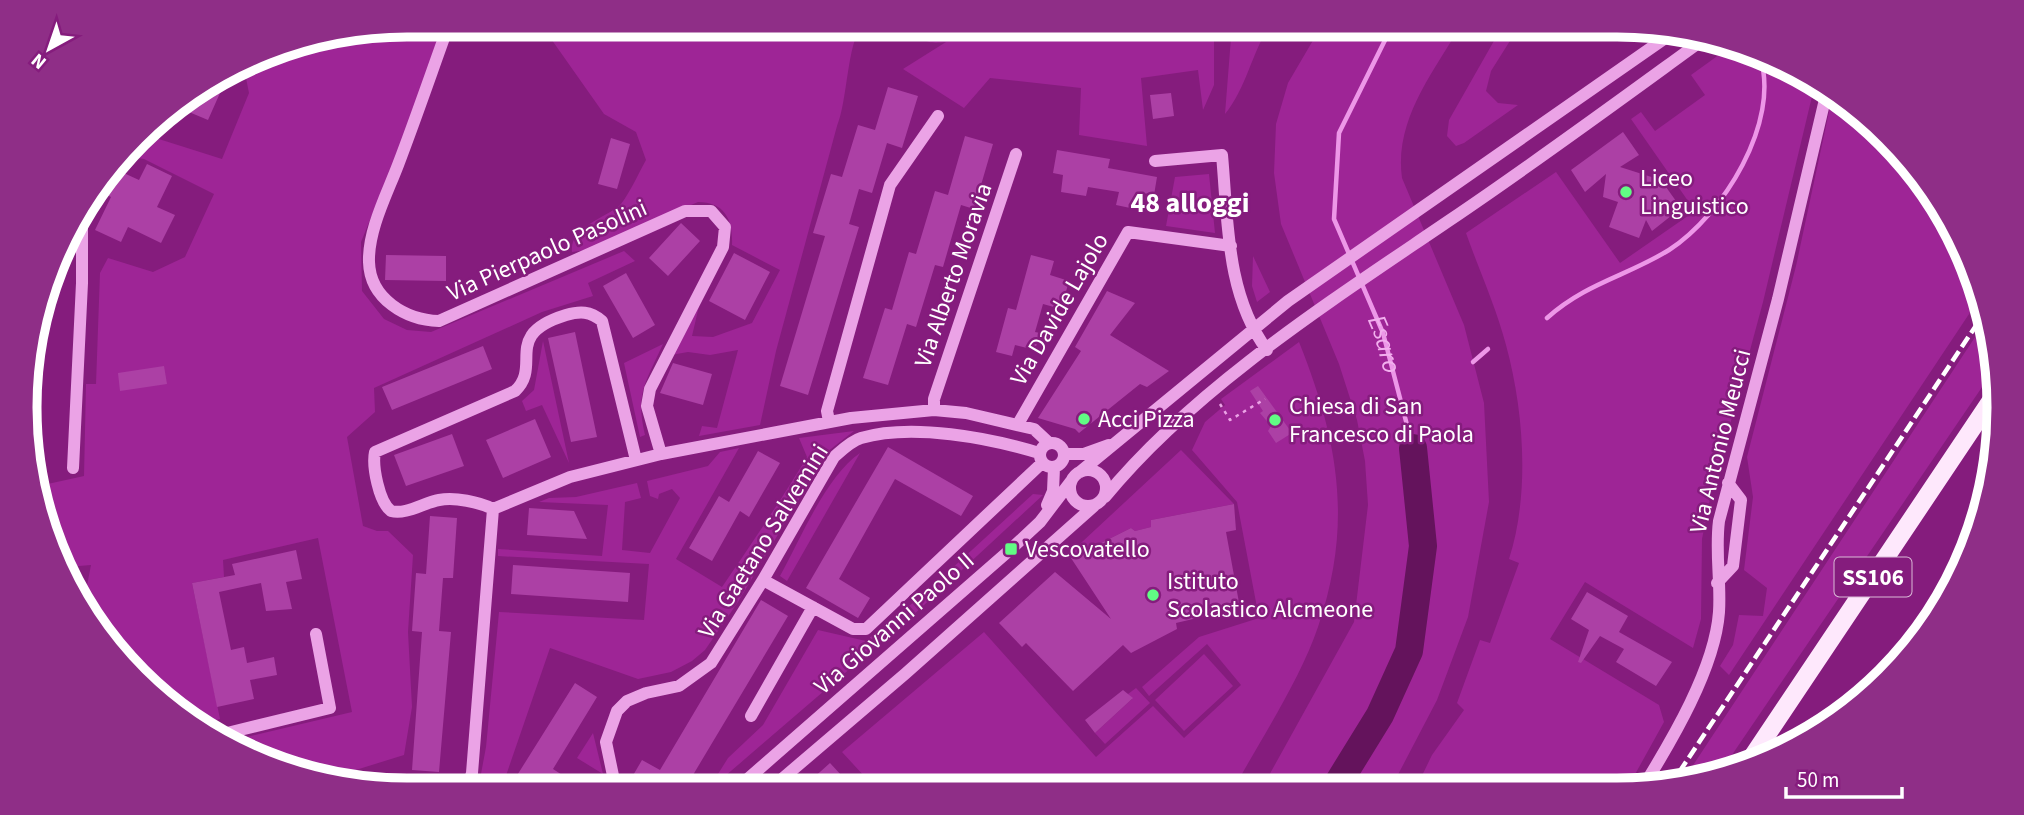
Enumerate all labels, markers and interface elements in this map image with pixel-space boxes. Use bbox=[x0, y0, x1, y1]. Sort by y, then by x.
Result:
north arrow bbox=[14, 14, 84, 84]
text: N bbox=[26, 46, 53, 75]
place label: Liceo Linguistico bbox=[1640, 161, 1749, 224]
street label: Via Alberto Moravia bbox=[906, 178, 1001, 372]
district label: 48 alloggi bbox=[1130, 183, 1250, 223]
marker: Liceo Linguistico bbox=[1618, 184, 1634, 200]
street label: Via Pierpaolo Pasolini bbox=[442, 191, 653, 310]
street label: Via Davide Lajolo bbox=[1002, 226, 1117, 392]
water label: Esaro bbox=[1358, 309, 1411, 377]
street label: Via Antonio Meucci bbox=[1681, 345, 1760, 537]
place label: Chiesa di San Francesco di Paola bbox=[1289, 389, 1474, 452]
place label: Acci Pizza bbox=[1098, 402, 1195, 437]
marker: Acci Pizza bbox=[1076, 411, 1092, 427]
marker: Chiesa di San Francesco di Paola bbox=[1267, 412, 1283, 428]
street label: Via Gaetano Salvemini bbox=[689, 437, 837, 645]
place label: Vescovatello bbox=[1025, 532, 1150, 567]
marker: Vescovatello bbox=[1003, 541, 1019, 557]
street label: Via Giovanni Paolo II bbox=[806, 544, 982, 703]
road number: SS106 bbox=[1834, 558, 1912, 596]
place label: Istituto Scolastico Alcmeone bbox=[1167, 564, 1373, 627]
marker: Istituto Scolastico Alcmeone bbox=[1145, 587, 1161, 603]
scale bar bbox=[1786, 756, 1902, 800]
text: 50 m bbox=[1797, 765, 1839, 795]

